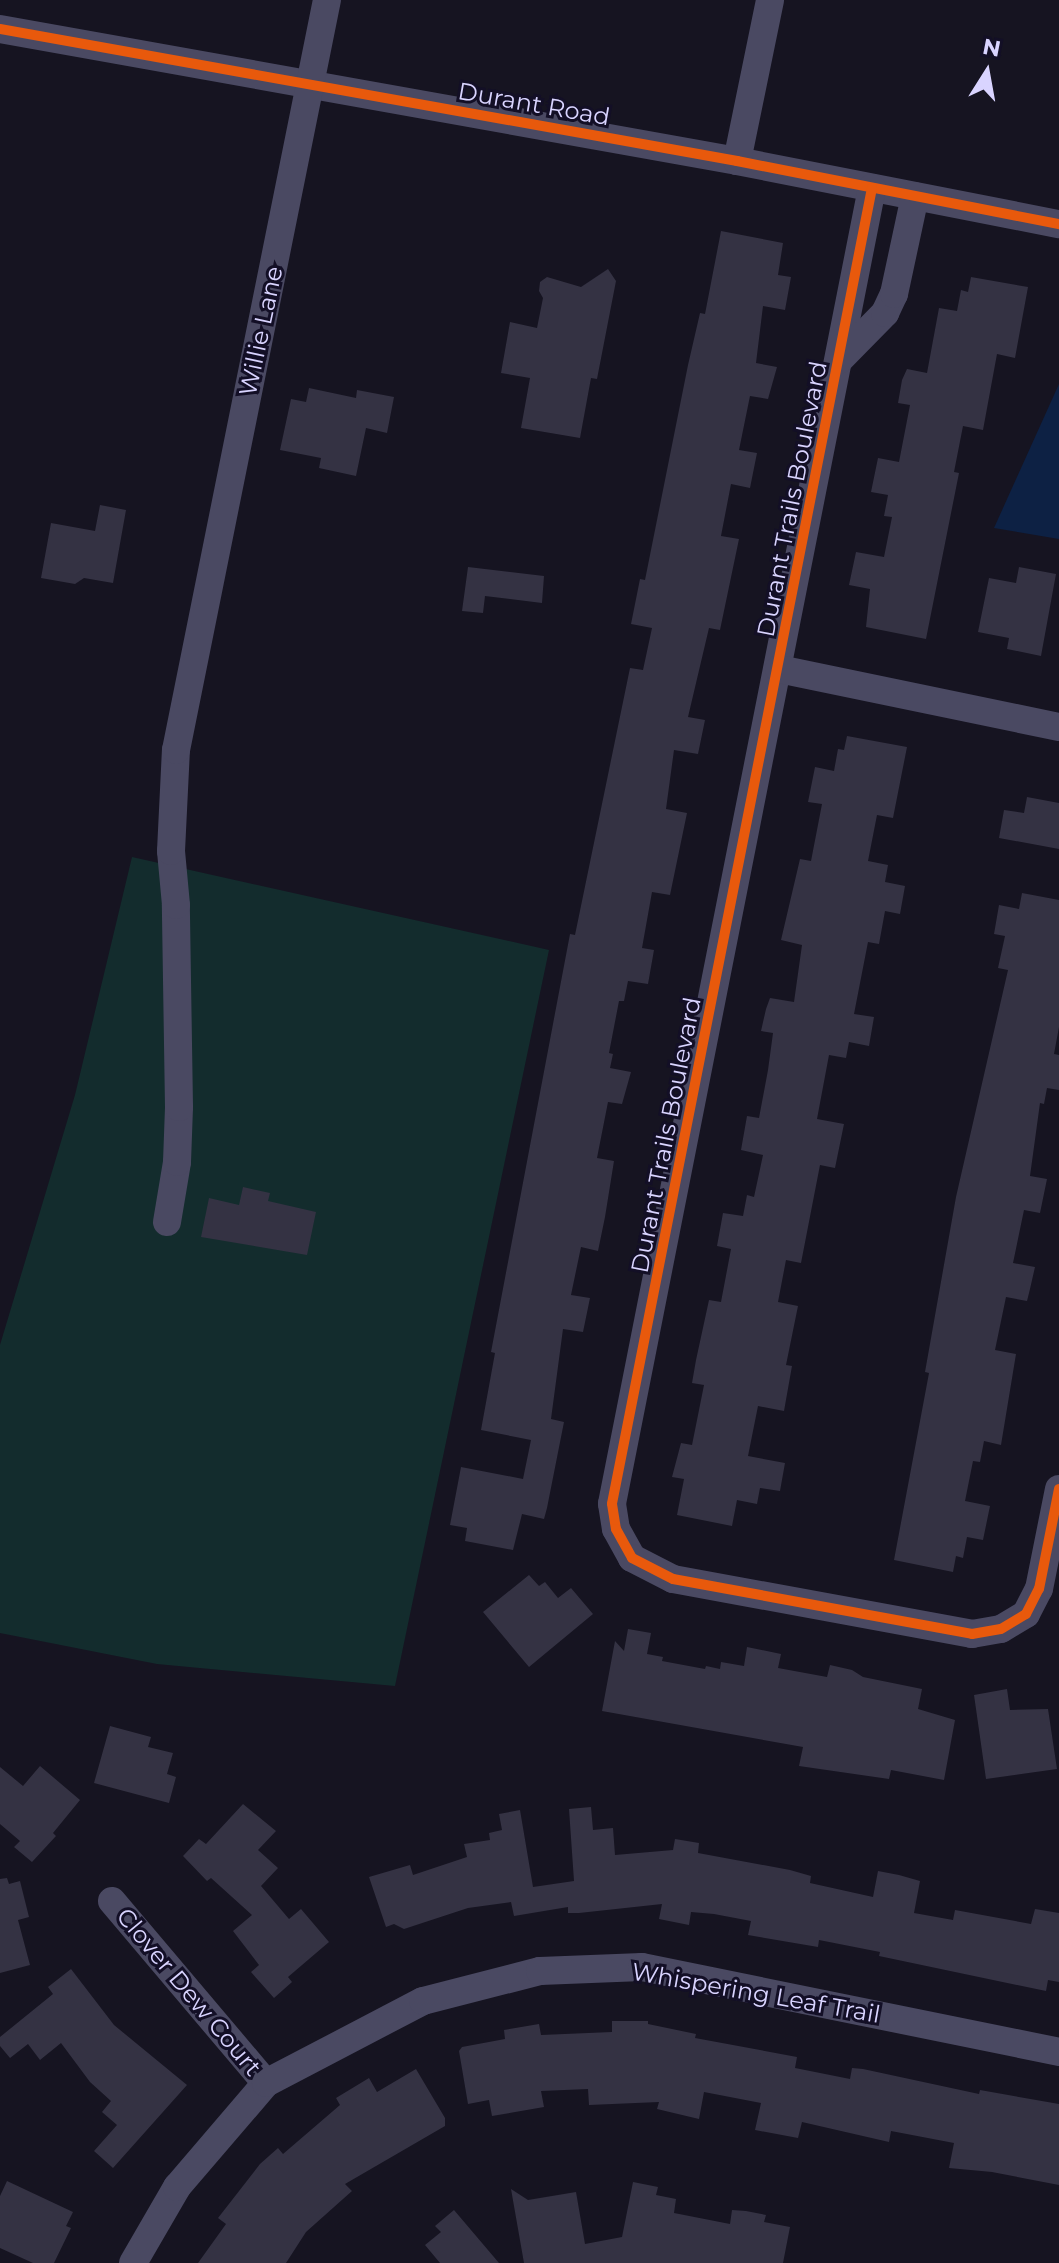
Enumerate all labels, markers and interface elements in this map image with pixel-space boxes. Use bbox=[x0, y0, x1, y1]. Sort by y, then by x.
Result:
north arrow bbox=[947, 32, 1027, 112]
text: N bbox=[980, 33, 1003, 63]
street label: Durant Road bbox=[456, 76, 612, 132]
street label: Willie Lane bbox=[233, 264, 289, 398]
street label: Durant Trails Boulevard bbox=[751, 359, 833, 639]
street label: Durant Trails Boulevard bbox=[625, 995, 707, 1275]
street label: Clover Dew Court bbox=[110, 1902, 268, 2082]
street label: Whispering Leaf Trail bbox=[629, 1957, 883, 2029]

